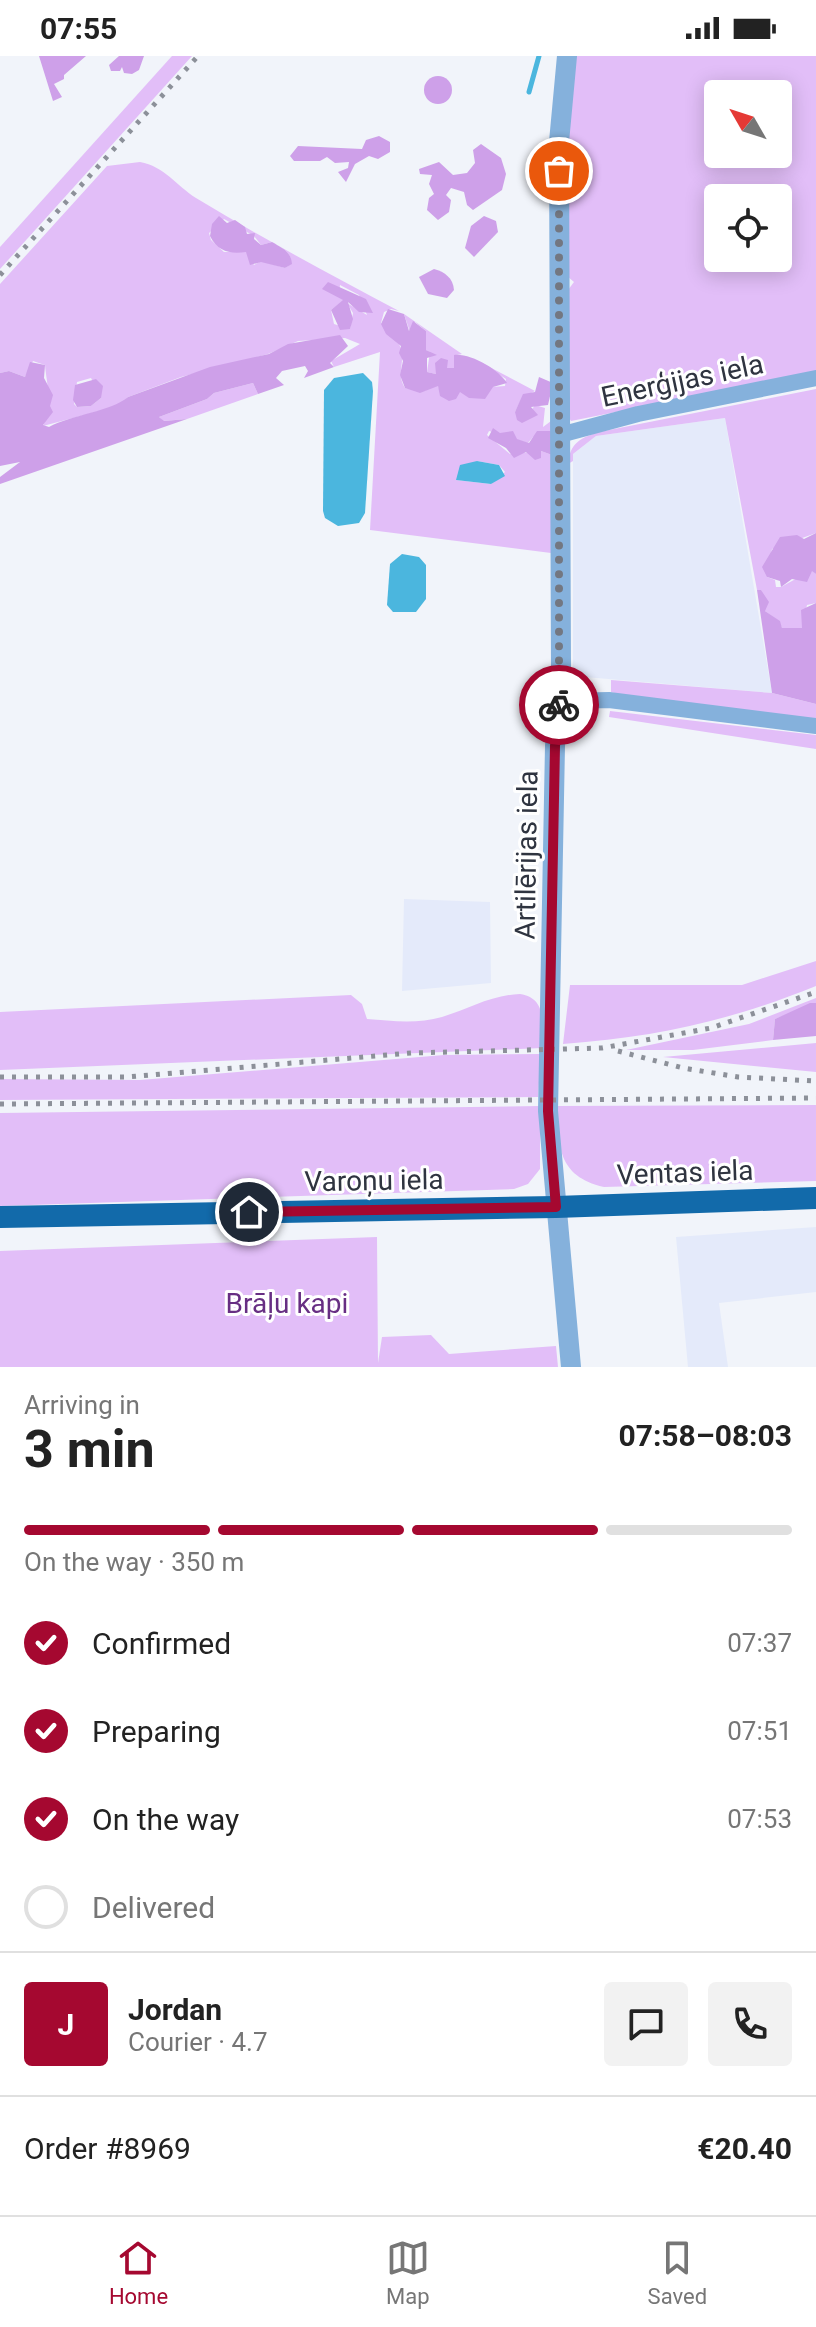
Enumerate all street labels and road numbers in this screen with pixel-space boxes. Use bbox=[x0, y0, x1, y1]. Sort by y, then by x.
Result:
street label: Enerģijas iela bbox=[598, 347, 766, 414]
street label: Artilērijas iela bbox=[509, 770, 544, 940]
street label: Ventas iela bbox=[616, 1154, 754, 1191]
street label: Varoņu iela bbox=[304, 1163, 444, 1198]

